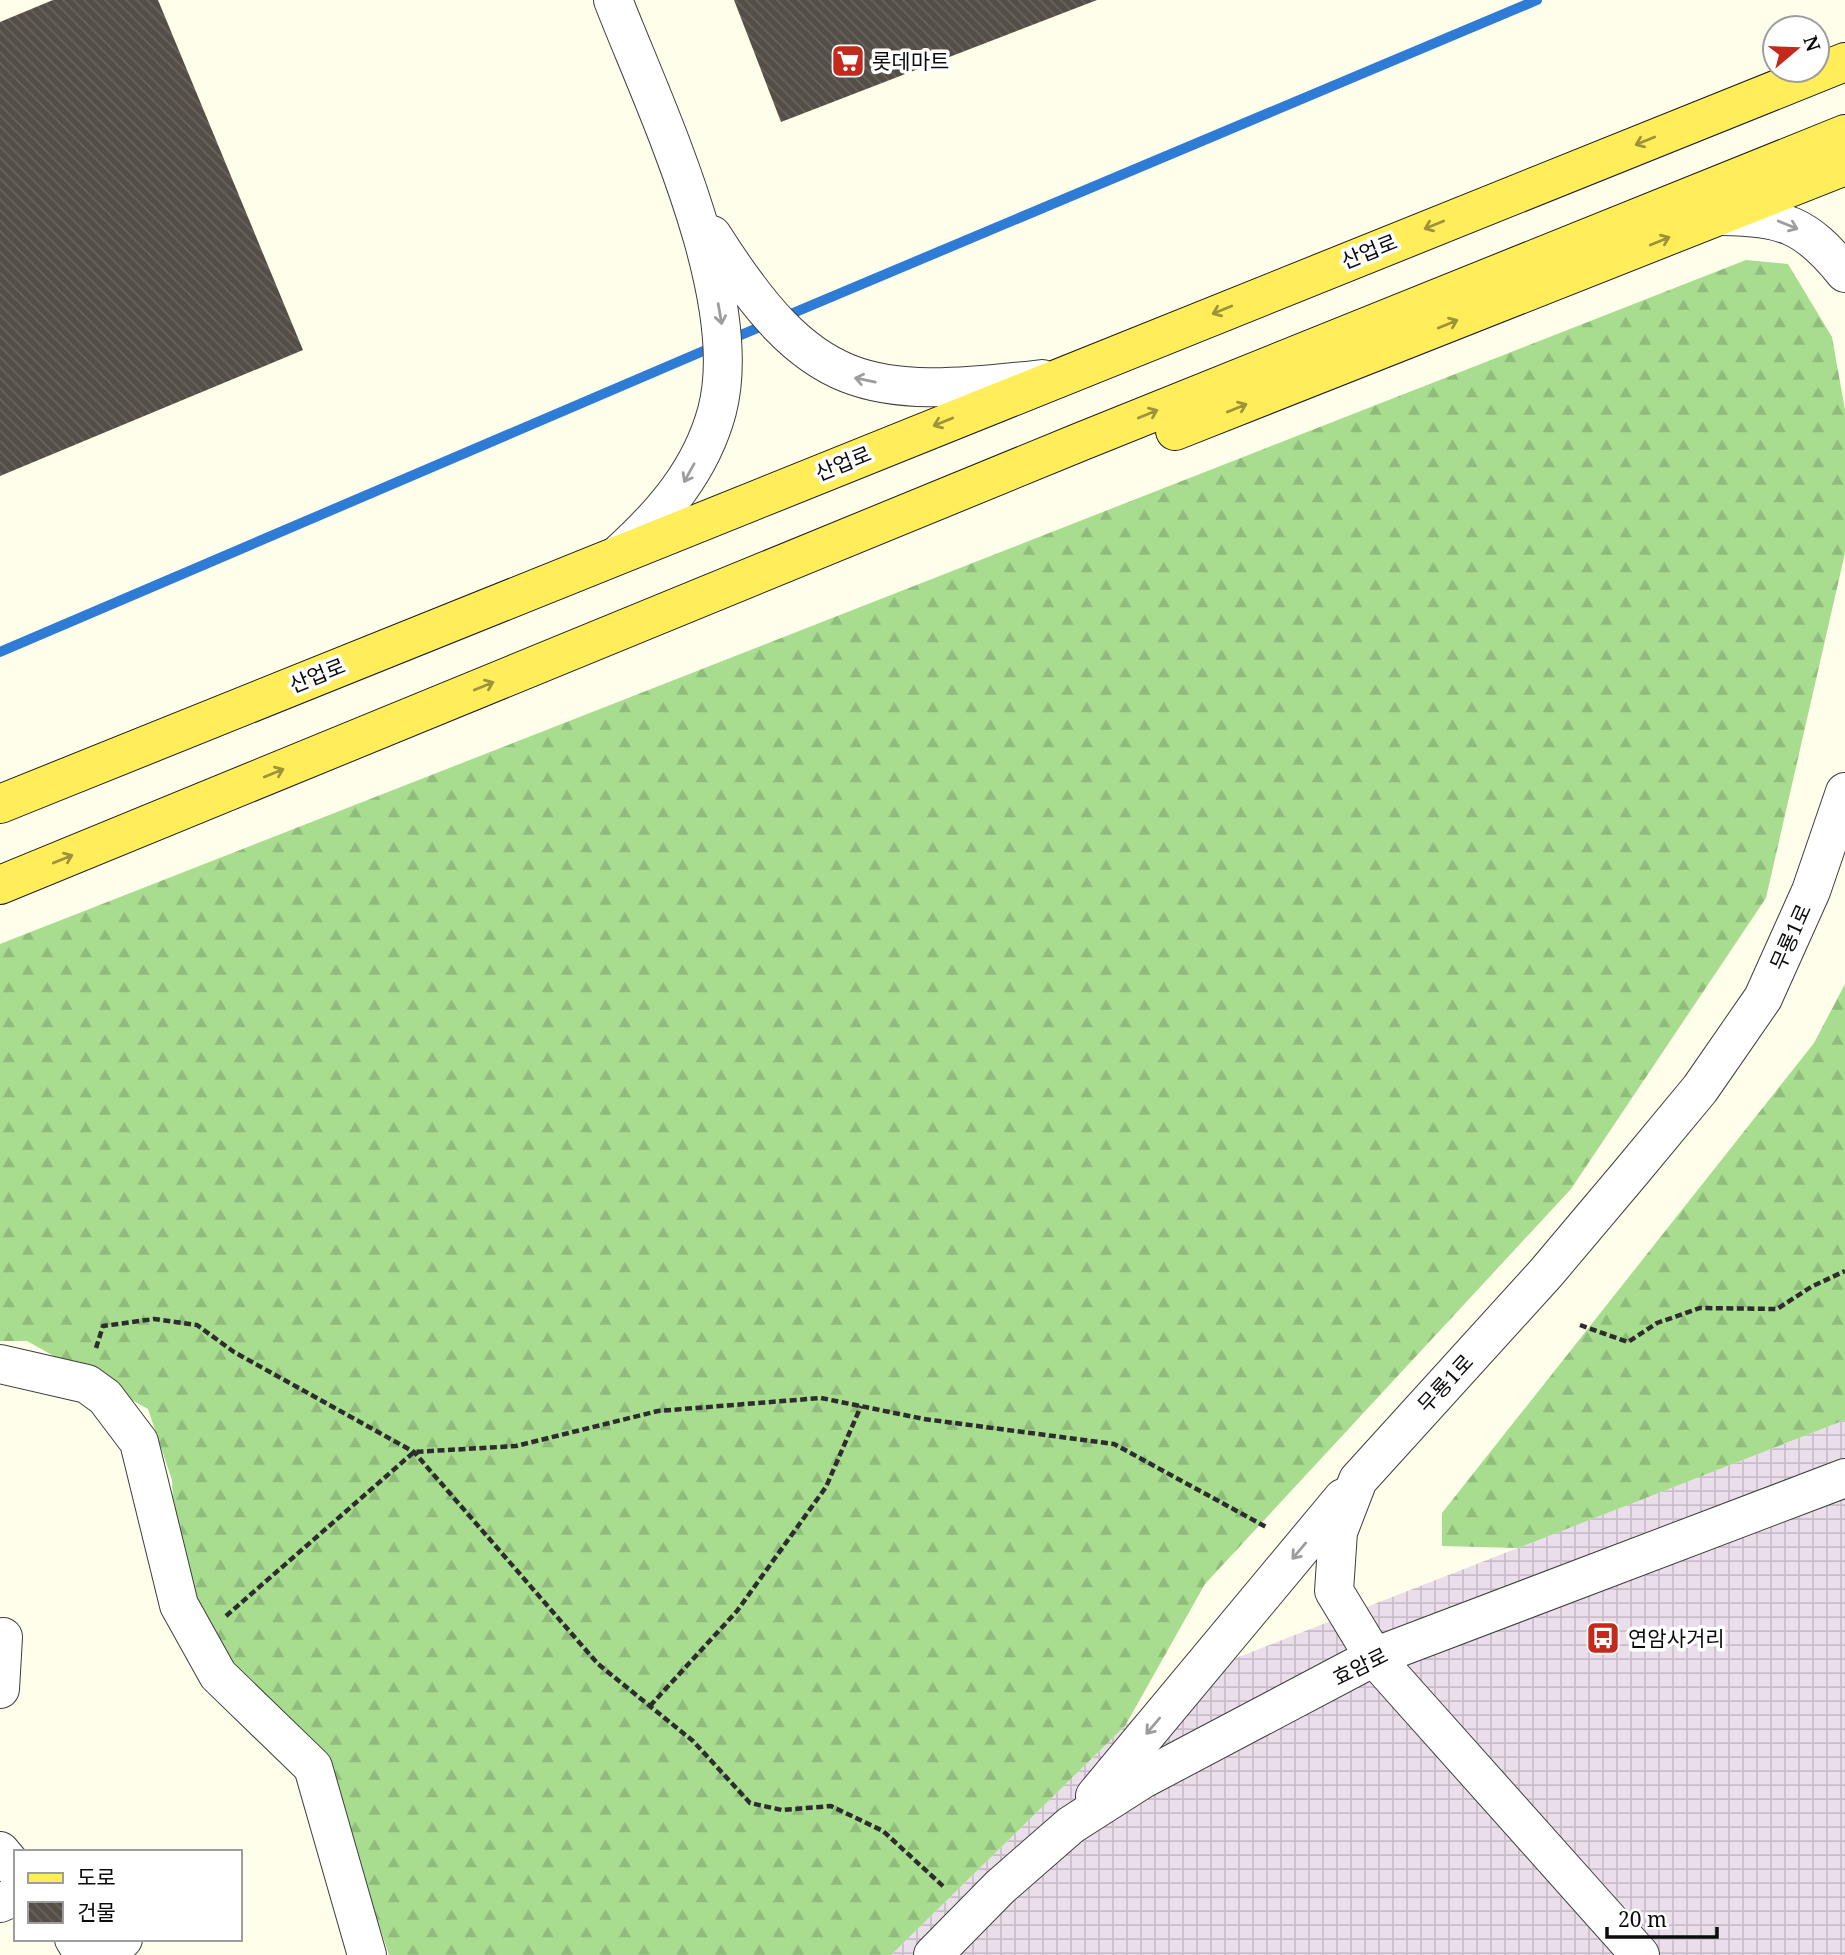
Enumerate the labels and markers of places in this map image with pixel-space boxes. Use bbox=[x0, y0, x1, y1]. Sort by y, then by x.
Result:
supermarket icon: 롯데마트 bbox=[829, 42, 867, 80]
place label: 롯데마트 bbox=[872, 47, 949, 75]
bus stop icon: 연암사거리 bbox=[1584, 1619, 1622, 1657]
place label: 연암사거리 bbox=[1628, 1624, 1725, 1652]

